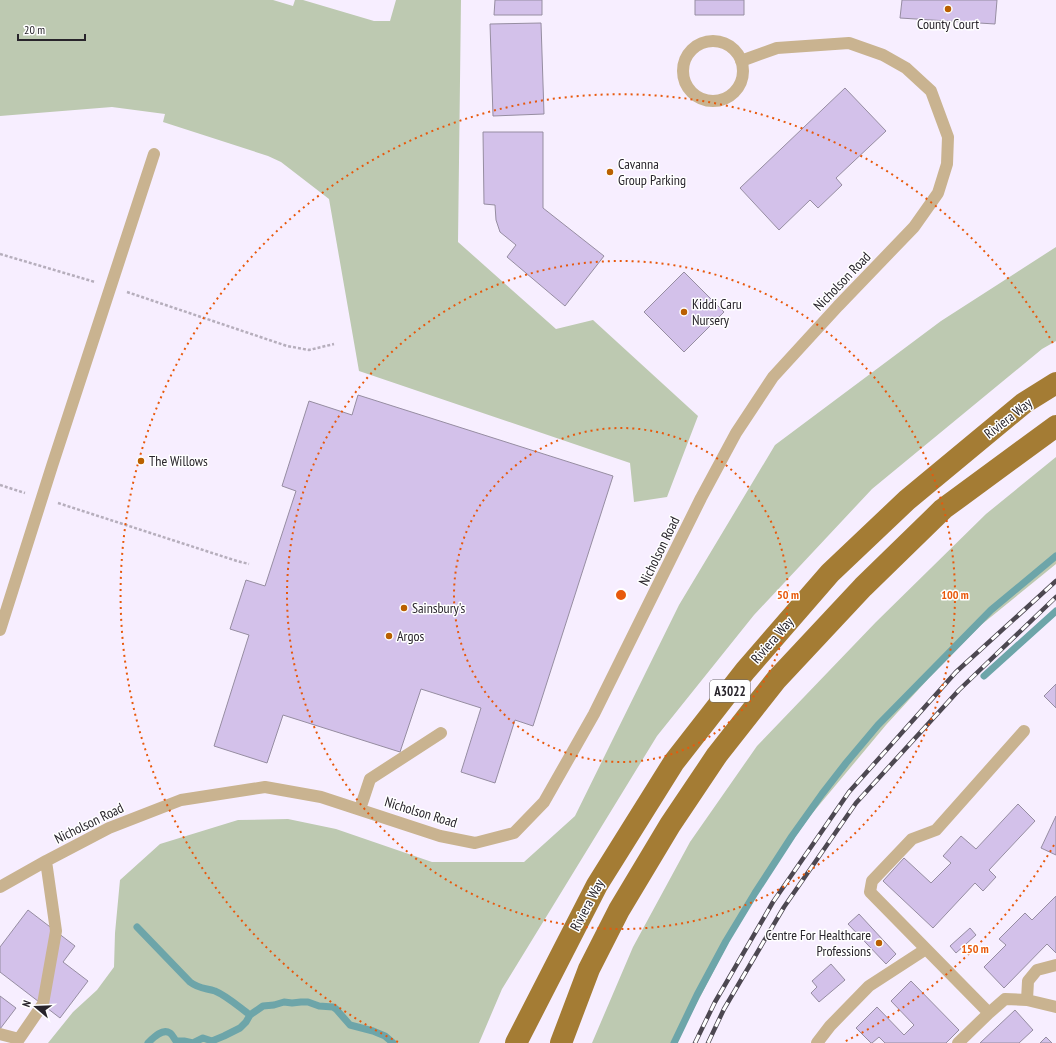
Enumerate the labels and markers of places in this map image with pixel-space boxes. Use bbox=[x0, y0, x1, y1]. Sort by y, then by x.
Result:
marker: County Court bbox=[943, 4, 953, 14]
place label: County Court bbox=[917, 15, 979, 33]
place label: Cavanna Group Parking bbox=[618, 155, 686, 189]
marker: Cavanna Group Parking bbox=[605, 167, 615, 177]
place label: Kiddi Caru Nursery bbox=[692, 295, 742, 329]
marker: Kiddi Caru Nursery bbox=[679, 307, 689, 317]
place label: The Willows bbox=[149, 452, 208, 470]
marker: The Willows bbox=[136, 456, 146, 466]
centre of rings bbox=[614, 588, 628, 602]
place label: Sainsbury's bbox=[412, 599, 466, 617]
marker: Sainsbury's bbox=[399, 603, 409, 613]
place label: Argos bbox=[397, 627, 425, 645]
marker: Argos bbox=[384, 631, 394, 641]
place label: Centre For Healthcare Professions bbox=[766, 926, 871, 960]
marker: Centre For Healthcare Professions bbox=[874, 938, 884, 948]

